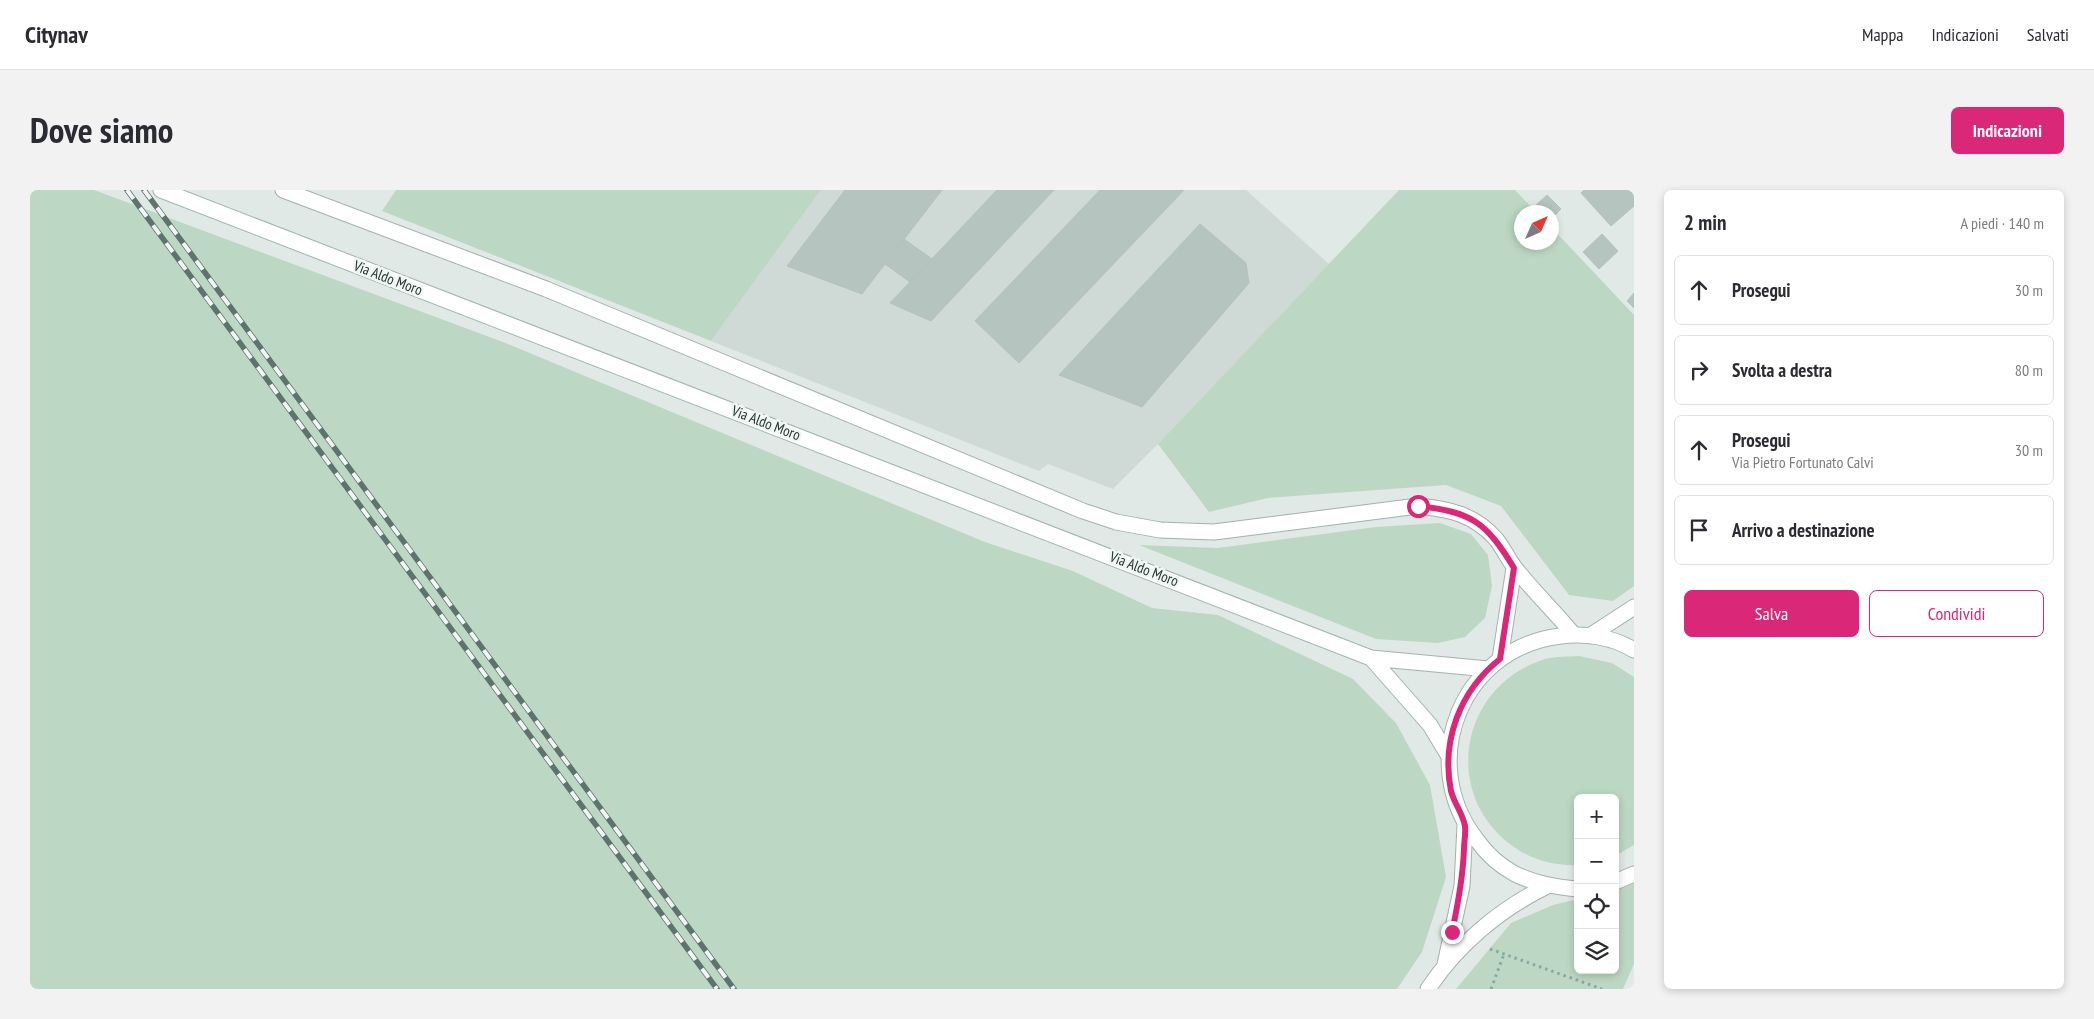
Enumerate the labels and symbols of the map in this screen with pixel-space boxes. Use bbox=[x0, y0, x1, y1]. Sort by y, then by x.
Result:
north arrow bbox=[1514, 205, 1559, 250]
street label: Via Aldo Moro bbox=[350, 255, 425, 299]
street label: Via Aldo Moro bbox=[728, 400, 803, 444]
route start bbox=[1407, 495, 1430, 518]
street label: Via Aldo Moro bbox=[1106, 546, 1181, 590]
route end bbox=[1441, 921, 1464, 944]

